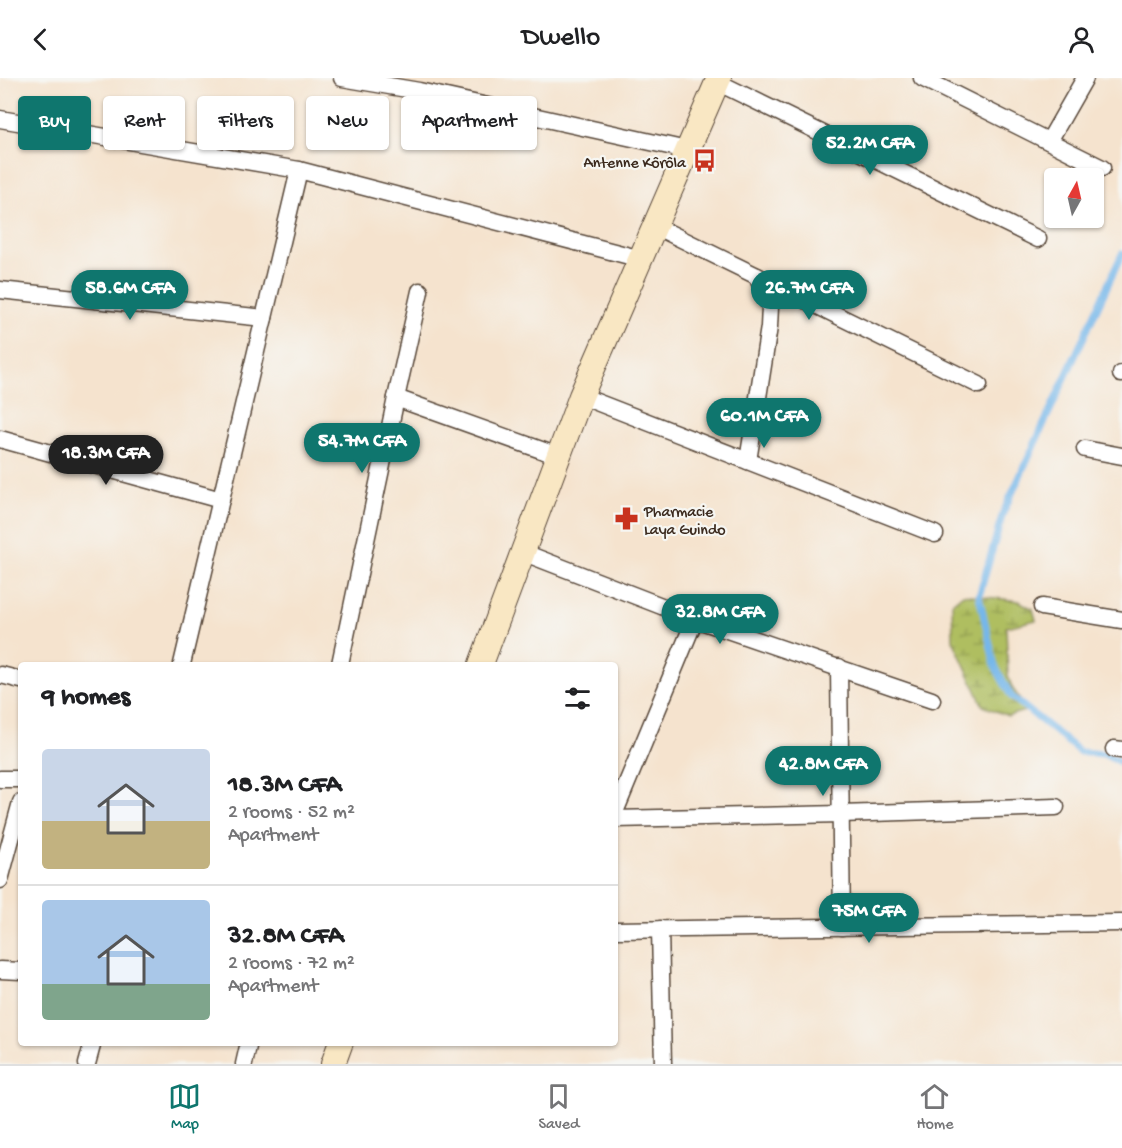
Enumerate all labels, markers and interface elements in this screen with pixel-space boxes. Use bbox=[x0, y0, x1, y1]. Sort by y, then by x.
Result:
icon: back bbox=[24, 23, 57, 56]
text: Dwello bbox=[522, 23, 600, 55]
icon: person bbox=[1065, 23, 1098, 56]
chip: Buy bbox=[18, 96, 91, 150]
chip: Rent bbox=[103, 96, 185, 150]
chip: Filters bbox=[197, 96, 294, 150]
chip: New bbox=[306, 96, 389, 150]
chip: Apartment bbox=[401, 96, 537, 150]
pin: 52.2M CFA bbox=[801, 125, 939, 176]
text: 52.2M CFA bbox=[826, 133, 914, 156]
bus stop icon: Antenne Kôrôla bbox=[691, 148, 717, 174]
place label: Antenne Kôrôla bbox=[583, 155, 687, 174]
north arrow bbox=[1044, 168, 1104, 228]
map controls bbox=[1044, 168, 1104, 228]
pin: 58.6M CFA bbox=[61, 270, 199, 321]
pin: 26.7M CFA bbox=[740, 270, 878, 321]
text: 58.6M CFA bbox=[85, 278, 175, 301]
text: 26.7M CFA bbox=[765, 278, 853, 301]
pin: 60.1M CFA bbox=[695, 398, 833, 449]
text: 60.1M CFA bbox=[720, 406, 808, 429]
pin: 54.7M CFA bbox=[293, 423, 431, 474]
text: 54.7M CFA bbox=[318, 431, 406, 454]
pin: 18.3M CFA bbox=[37, 435, 175, 486]
text: 18.3M CFA bbox=[62, 443, 150, 466]
place label: Pharmacie Laya Guindo bbox=[643, 504, 726, 541]
pharmacy icon: Pharmacie Laya Guindo bbox=[613, 506, 639, 532]
pin: 32.8M CFA bbox=[651, 594, 789, 645]
text: 32.8M CFA bbox=[676, 602, 764, 625]
icon: filters bbox=[561, 682, 594, 715]
text: 9 homes bbox=[42, 683, 130, 714]
pin: 42.8M CFA bbox=[754, 746, 892, 797]
text: 42.8M CFA bbox=[779, 754, 867, 777]
text: 18.3M CFA bbox=[228, 771, 341, 802]
icon: home bbox=[90, 773, 162, 845]
text: 2 rooms · 52 m² bbox=[228, 802, 355, 825]
text: Apartment bbox=[228, 825, 318, 848]
pin: 75M CFA bbox=[814, 893, 924, 944]
text: 75M CFA bbox=[833, 901, 905, 924]
text: 32.8M CFA bbox=[228, 922, 344, 953]
icon: home bbox=[90, 924, 162, 996]
text: 2 rooms · 72 m² bbox=[228, 953, 355, 976]
text: Apartment bbox=[228, 976, 318, 999]
tab: Map bbox=[168, 1080, 201, 1135]
tab: Saved bbox=[538, 1080, 579, 1135]
tab: Home bbox=[916, 1080, 953, 1135]

